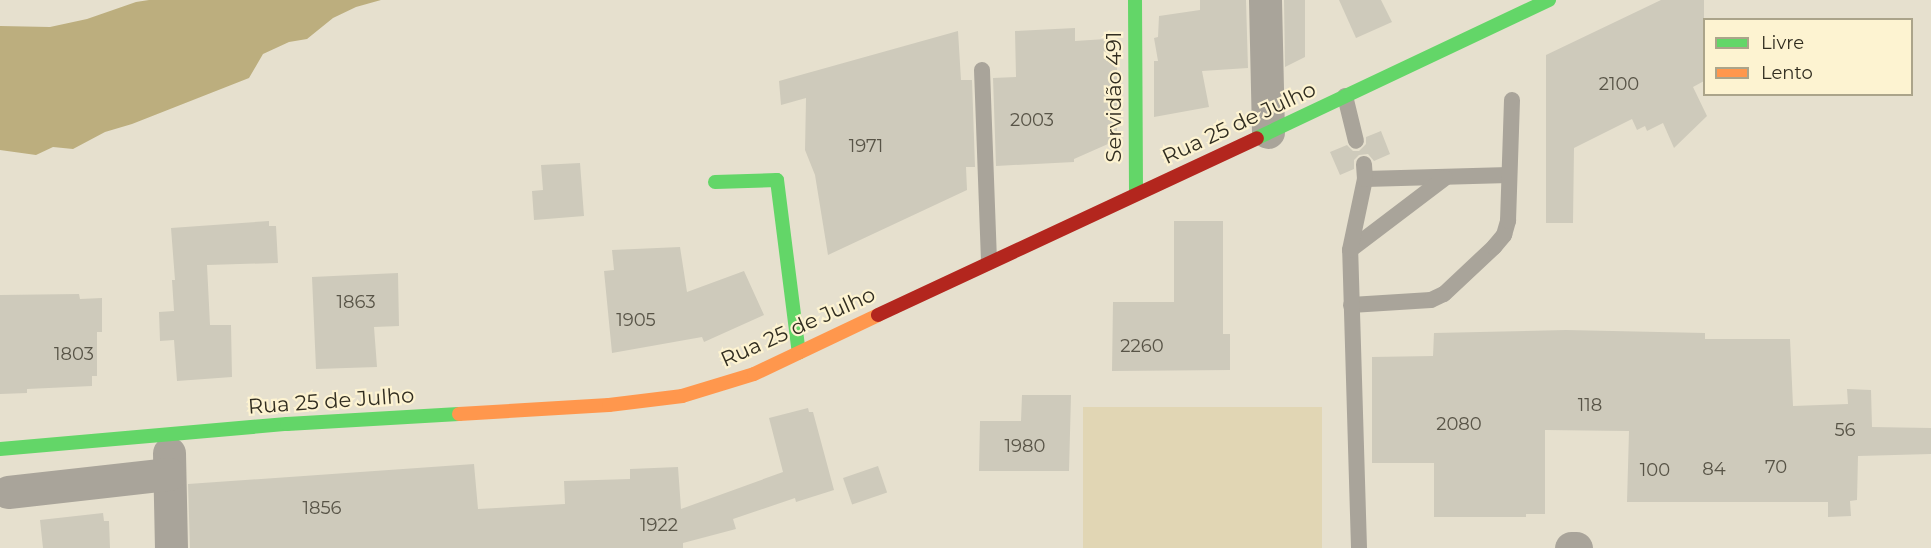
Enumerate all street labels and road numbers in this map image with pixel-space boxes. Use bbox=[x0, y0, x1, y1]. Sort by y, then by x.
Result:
street label: Servidão 491 bbox=[1101, 32, 1127, 162]
street label: Rua 25 de Julho bbox=[1158, 76, 1320, 170]
street label: Rua 25 de Julho bbox=[717, 282, 879, 372]
street label: Rua 25 de Julho bbox=[247, 383, 415, 419]

